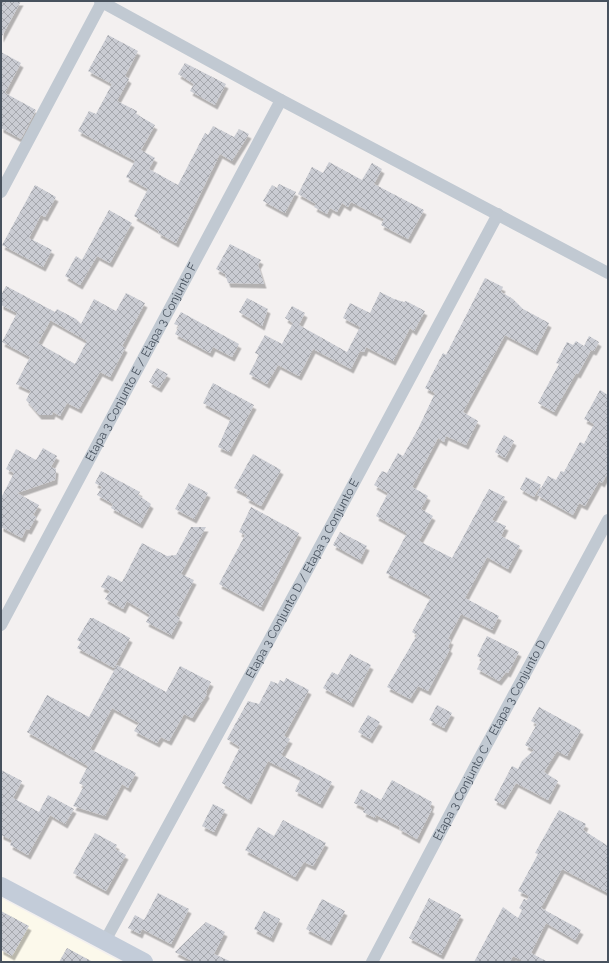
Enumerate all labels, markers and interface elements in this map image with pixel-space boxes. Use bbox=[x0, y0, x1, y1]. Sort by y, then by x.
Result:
street label: Etapa 3 Conjunto E / Etapa 3 Conjunto F bbox=[83, 260, 200, 464]
street label: Etapa 3 Conjunto D / Etapa 3 Conjunto E bbox=[243, 476, 362, 680]
street label: Etapa 3 Conjunto C / Etapa 3 Conjunto D bbox=[430, 637, 549, 843]

